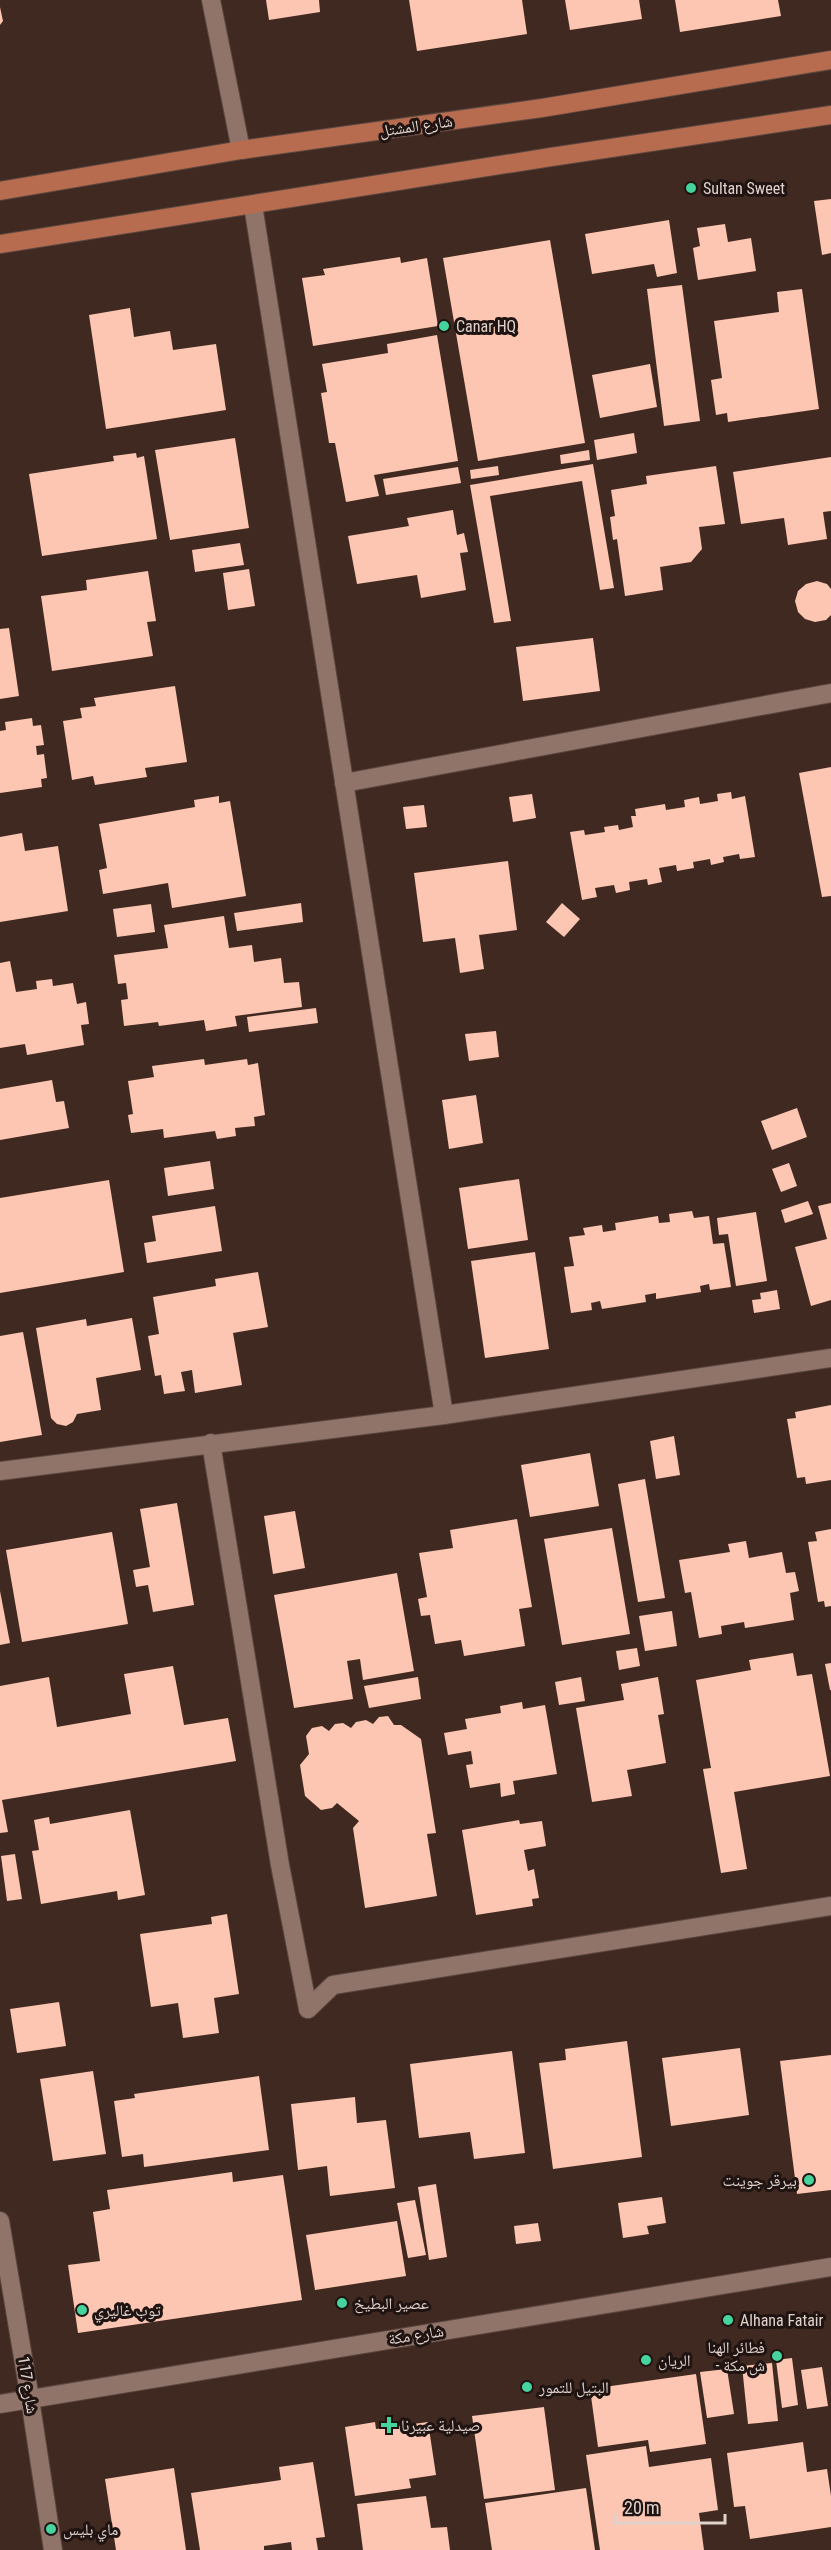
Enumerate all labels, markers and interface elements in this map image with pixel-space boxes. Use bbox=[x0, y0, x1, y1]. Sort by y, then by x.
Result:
street label: شارع المشتل bbox=[378, 111, 454, 142]
place label: Sultan Sweet bbox=[703, 179, 785, 198]
marker: Sultan Sweet bbox=[684, 181, 698, 195]
place label: Canar HQ bbox=[456, 317, 516, 336]
marker: Canar HQ bbox=[437, 319, 451, 333]
place label: بيرقر جوينت bbox=[723, 2171, 797, 2190]
marker: بيرقر جوينت bbox=[802, 2173, 816, 2187]
place label: عصير البطيخ bbox=[354, 2294, 429, 2314]
marker: عصير البطيخ bbox=[335, 2296, 349, 2310]
place label: توب غاليري bbox=[94, 2301, 161, 2323]
marker: توب غاليري bbox=[75, 2303, 89, 2317]
place label: Alhana Fatair bbox=[740, 2311, 824, 2330]
marker: Alhana Fatair bbox=[721, 2313, 735, 2327]
street label: شارع مكة bbox=[387, 2321, 445, 2350]
place label: فطائر الهنا - ش مكة bbox=[708, 2338, 765, 2376]
marker: فطائر الهنا - ش مكة bbox=[770, 2349, 784, 2363]
place label: الريان bbox=[658, 2351, 691, 2371]
marker: الريان bbox=[639, 2353, 653, 2367]
street label: شارع 117 bbox=[13, 2355, 42, 2415]
place label: البتيل للتمور bbox=[538, 2378, 609, 2398]
marker: البتيل للتمور bbox=[520, 2380, 534, 2394]
place label: صيدلية عبيرنا bbox=[401, 2416, 480, 2435]
marker: صيدلية عبيرنا bbox=[382, 2418, 396, 2432]
scale bar bbox=[615, 2487, 724, 2525]
text: 20 m bbox=[624, 2497, 659, 2518]
place label: ماي بليس bbox=[63, 2520, 118, 2542]
marker: ماي بليس bbox=[44, 2522, 58, 2536]

